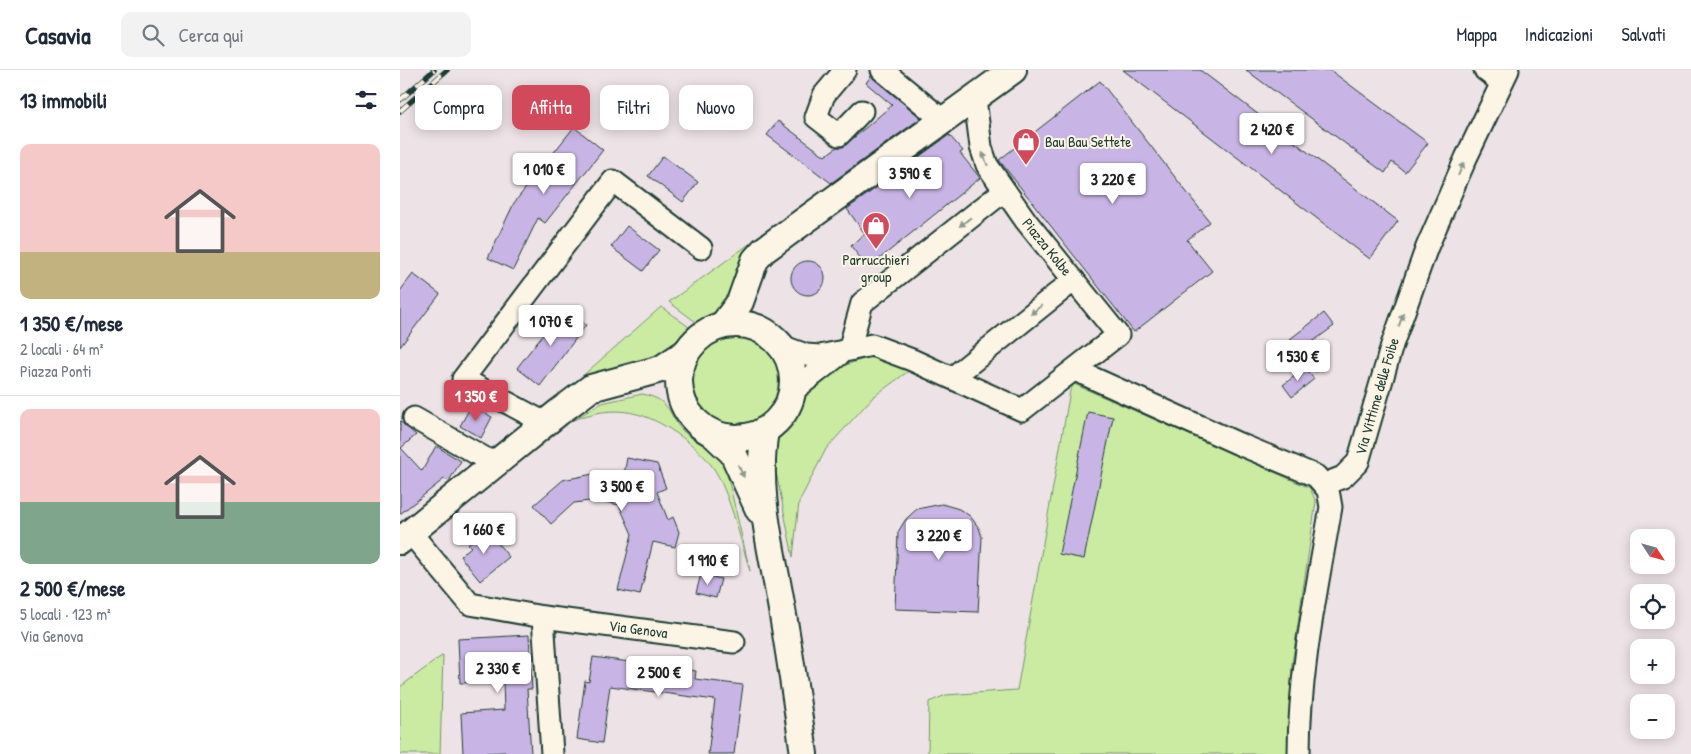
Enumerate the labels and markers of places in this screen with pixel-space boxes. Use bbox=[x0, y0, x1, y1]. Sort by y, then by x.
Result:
pin: 2 420 € bbox=[1226, 112, 1318, 155]
shop icon: Bau Bau Settete bbox=[1011, 127, 1041, 166]
place label: Bau Bau Settete bbox=[1045, 131, 1131, 152]
pin: 1 010 € bbox=[498, 152, 590, 195]
pin: 3 590 € bbox=[864, 156, 956, 199]
pin: 3 220 € bbox=[1067, 162, 1159, 205]
shop icon: Parrucchieri group bbox=[861, 211, 891, 250]
place label: Parrucchieri group bbox=[842, 249, 910, 287]
pin: 1 070 € bbox=[505, 304, 597, 347]
pin: 1 530 € bbox=[1252, 340, 1344, 382]
pin: 1 350 € bbox=[430, 380, 522, 422]
pin: 3 500 € bbox=[576, 470, 668, 512]
pin: 1 660 € bbox=[438, 512, 530, 555]
pin: 3 220 € bbox=[893, 518, 985, 561]
pin: 1 910 € bbox=[662, 544, 754, 586]
pin: 2 330 € bbox=[452, 652, 544, 694]
pin: 2 500 € bbox=[613, 656, 705, 698]

